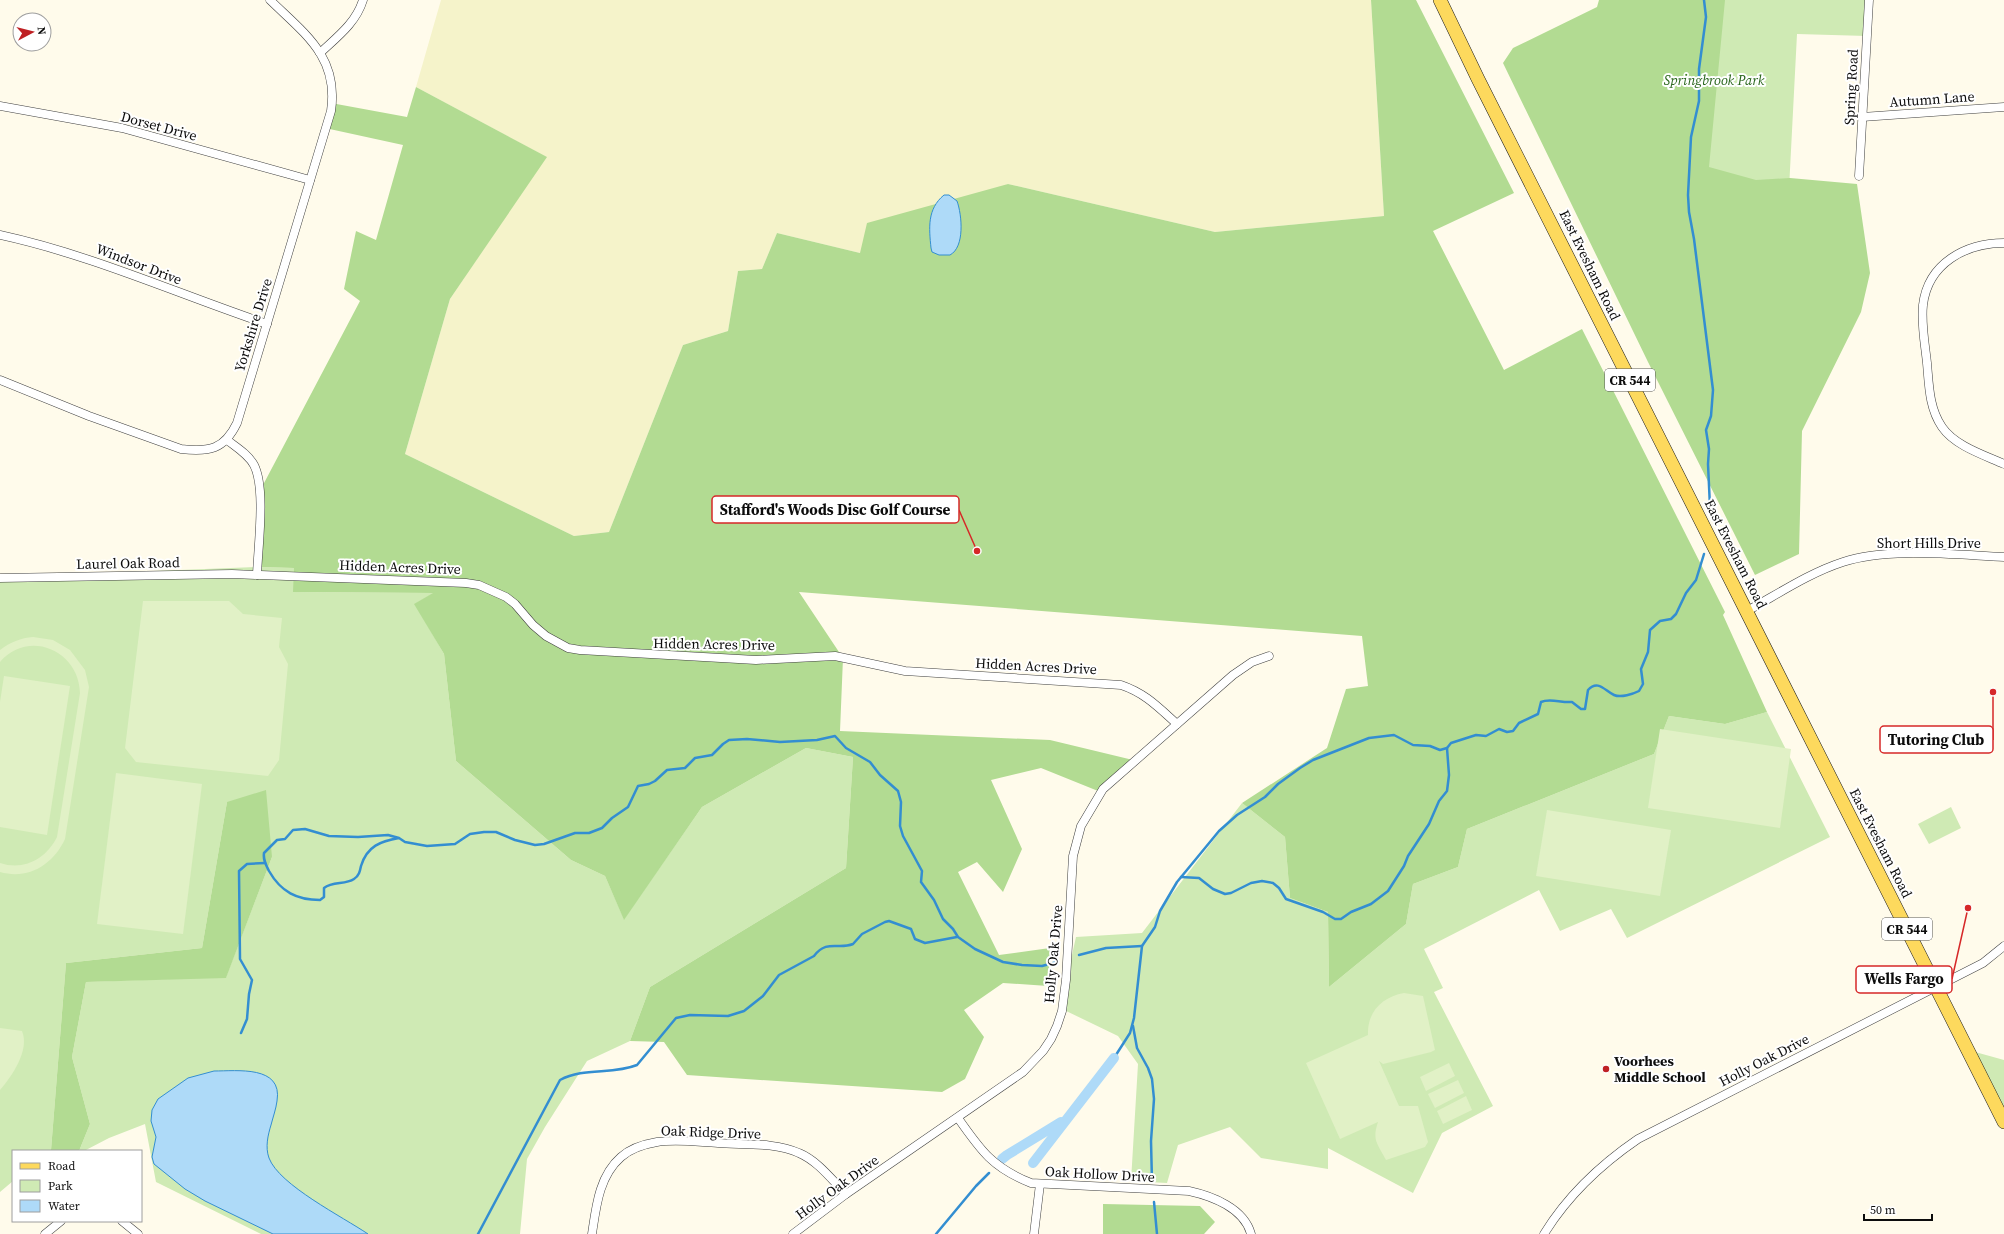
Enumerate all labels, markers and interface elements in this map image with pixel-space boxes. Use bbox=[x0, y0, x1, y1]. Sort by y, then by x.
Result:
north arrow bbox=[12, 12, 52, 52]
text: N bbox=[33, 26, 49, 36]
street label: Spring Road bbox=[1839, 48, 1863, 125]
park label: Springbrook Park bbox=[1664, 70, 1765, 90]
street label: Autumn Lane bbox=[1889, 86, 1975, 112]
street label: Dorset Drive bbox=[119, 106, 199, 146]
street label: East Evesham Road bbox=[1555, 206, 1625, 324]
street label: Windsor Drive bbox=[93, 238, 185, 290]
street label: Yorkshire Drive bbox=[229, 276, 277, 374]
road number: CR 544 bbox=[1605, 369, 1655, 391]
callout: Stafford's Woods Disc Golf Course bbox=[712, 496, 959, 523]
street label: East Evesham Road bbox=[1700, 496, 1772, 612]
text: Stafford's Woods Disc Golf Course bbox=[720, 499, 950, 520]
street label: Short Hills Drive bbox=[1877, 533, 1981, 553]
street label: Laurel Oak Road bbox=[76, 552, 180, 574]
street label: Hidden Acres Drive bbox=[339, 555, 461, 579]
street label: Hidden Acres Drive bbox=[653, 633, 775, 655]
street label: Hidden Acres Drive bbox=[975, 653, 1097, 679]
callout: Tutoring Club bbox=[1880, 726, 1993, 753]
text: Tutoring Club bbox=[1888, 729, 1984, 750]
street label: East Evesham Road bbox=[1845, 785, 1917, 901]
street label: Holly Oak Drive bbox=[1039, 904, 1067, 1004]
road number: CR 544 bbox=[1882, 918, 1932, 940]
callout: Wells Fargo bbox=[1856, 966, 1952, 993]
text: Wells Fargo bbox=[1864, 968, 1944, 989]
street label: Holly Oak Drive bbox=[1716, 1029, 1812, 1091]
place label: Voorhees Middle School bbox=[1614, 1051, 1706, 1087]
marker: Voorhees Middle School bbox=[1601, 1064, 1611, 1074]
street label: Oak Ridge Drive bbox=[661, 1120, 761, 1144]
legend bbox=[12, 1150, 142, 1222]
street label: Holly Oak Drive bbox=[791, 1150, 883, 1224]
text: Road bbox=[48, 1158, 75, 1174]
street label: Oak Hollow Drive bbox=[1045, 1161, 1155, 1187]
text: Park bbox=[48, 1178, 73, 1194]
scale bar bbox=[1864, 1196, 1932, 1222]
text: Water bbox=[48, 1198, 80, 1214]
text: 50 m bbox=[1870, 1202, 1896, 1218]

